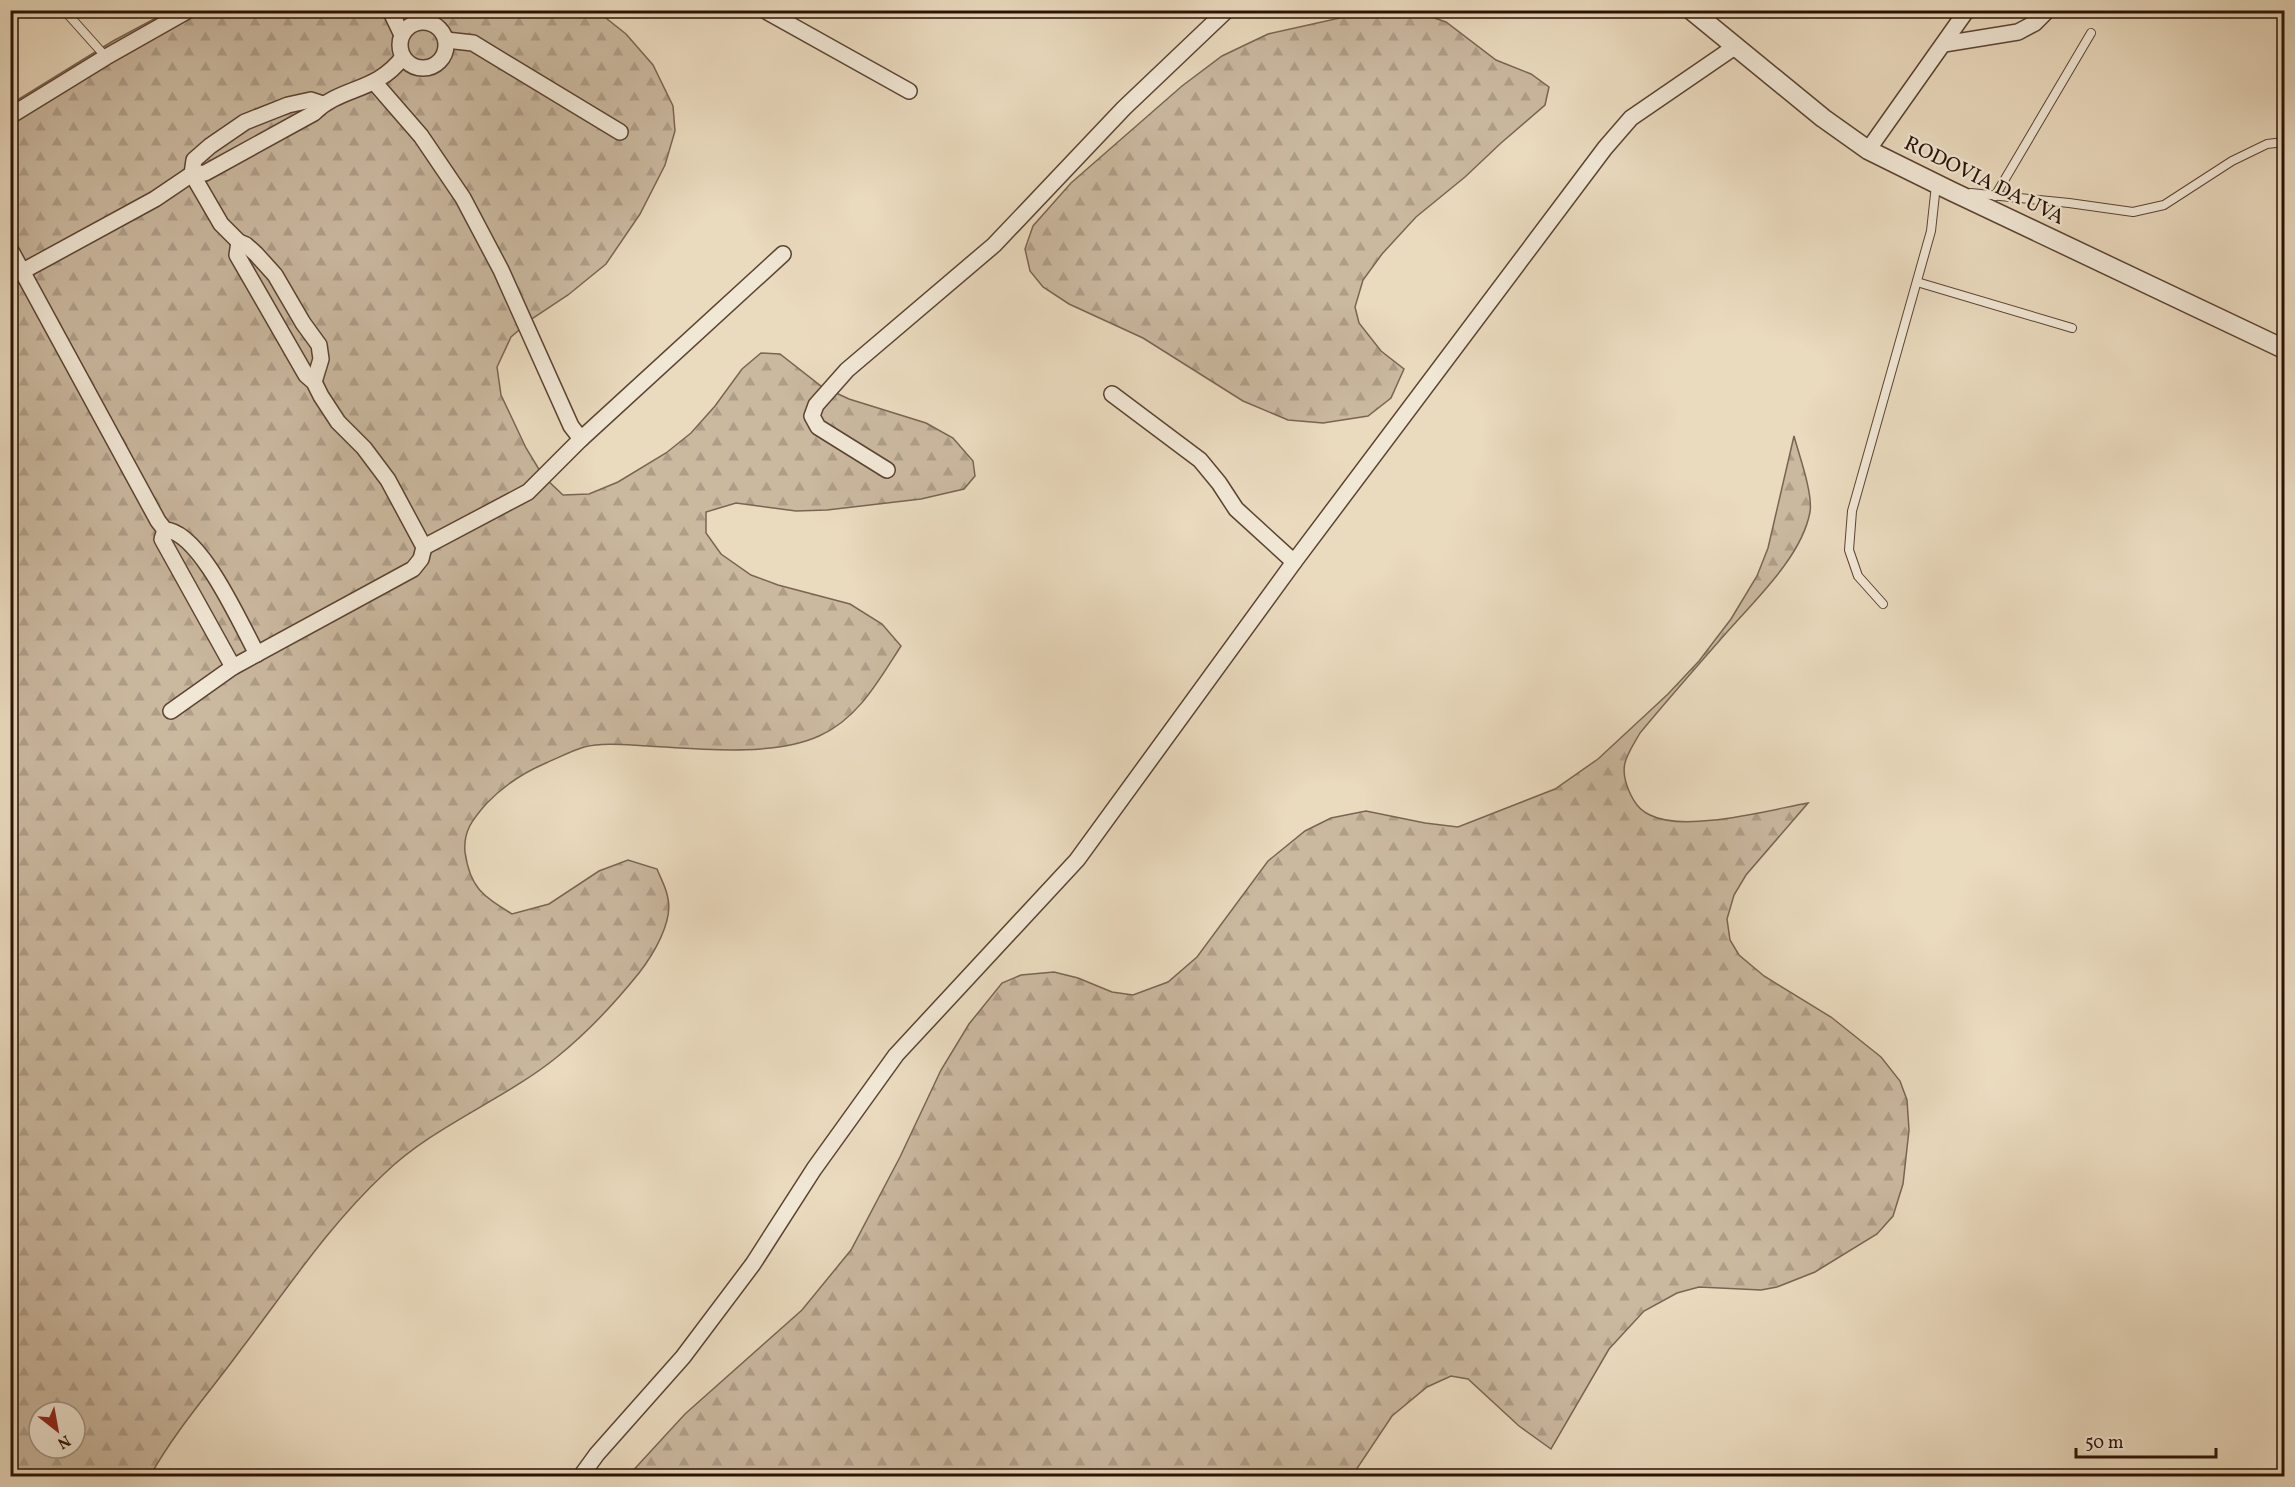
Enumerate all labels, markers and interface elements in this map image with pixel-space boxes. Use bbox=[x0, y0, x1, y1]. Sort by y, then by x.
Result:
street label: RODOVIA DA UVA bbox=[1899, 130, 2069, 233]
north arrow bbox=[27, 1400, 87, 1460]
scale bar bbox=[2076, 1421, 2216, 1459]
text: N bbox=[53, 1429, 74, 1454]
text: 50 m bbox=[2085, 1431, 2124, 1456]

